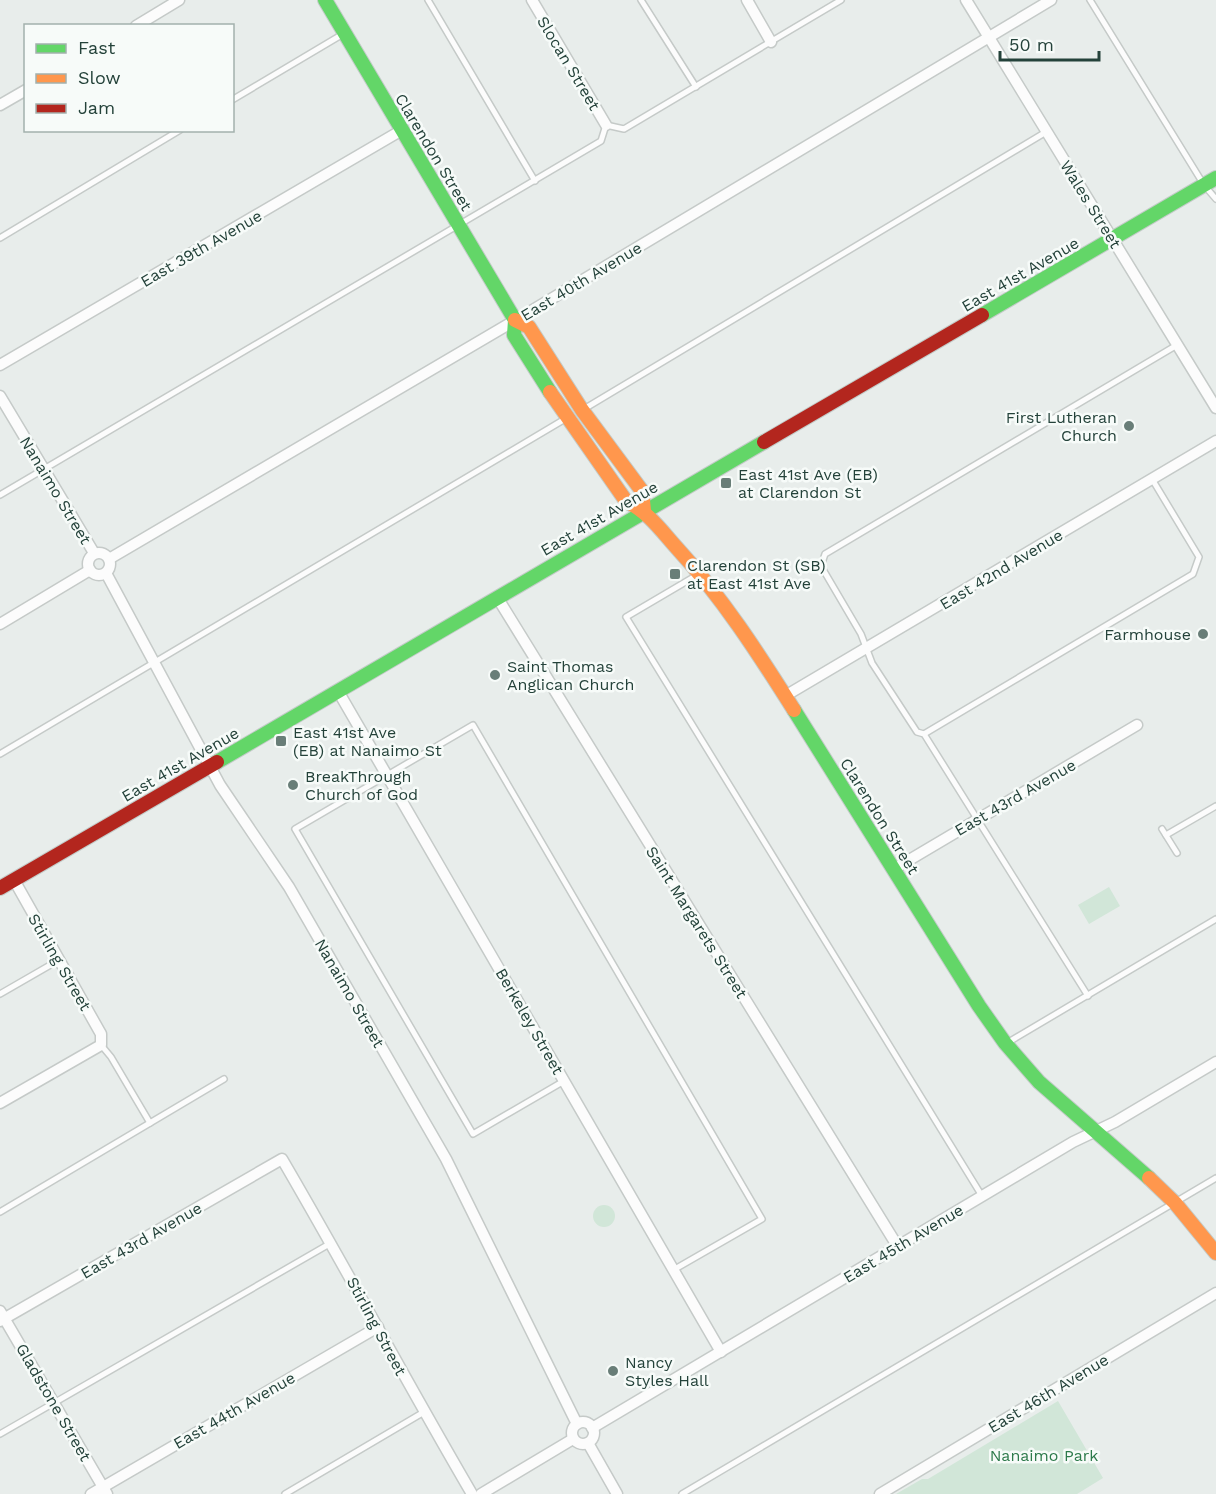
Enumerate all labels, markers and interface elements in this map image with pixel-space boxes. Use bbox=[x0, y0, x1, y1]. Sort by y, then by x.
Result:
street label: Slocan Street bbox=[533, 13, 604, 114]
legend bbox=[24, 24, 234, 132]
scale bar bbox=[1000, 24, 1099, 62]
text: 50 m bbox=[1009, 34, 1054, 55]
text: Fast bbox=[78, 37, 116, 58]
text: Slow bbox=[78, 67, 121, 88]
street label: Clarendon Street bbox=[391, 90, 476, 215]
text: Jam bbox=[78, 97, 115, 118]
street label: Wales Street bbox=[1056, 157, 1125, 252]
street label: East 39th Avenue bbox=[137, 206, 265, 291]
street label: East 41st Avenue bbox=[958, 233, 1082, 316]
street label: East 40th Avenue bbox=[517, 238, 645, 325]
place label: First Lutheran Church bbox=[1006, 408, 1117, 445]
marker: First Lutheran Church bbox=[1122, 419, 1136, 433]
street label: Nanaimo Street bbox=[16, 433, 95, 548]
place label: East 41st Ave (EB) at Clarendon St bbox=[738, 465, 878, 502]
marker: East 41st Ave (EB) at Clarendon St bbox=[719, 476, 733, 490]
street label: East 41st Avenue bbox=[537, 477, 661, 560]
street label: East 42nd Avenue bbox=[936, 525, 1066, 614]
place label: Clarendon St (SB) at East 41st Ave bbox=[687, 556, 826, 593]
marker: Clarendon St (SB) at East 41st Ave bbox=[668, 567, 682, 581]
place label: Farmhouse bbox=[1104, 625, 1191, 644]
marker: Farmhouse bbox=[1196, 627, 1210, 641]
place label: Saint Thomas Anglican Church bbox=[507, 657, 634, 694]
marker: Saint Thomas Anglican Church bbox=[488, 668, 502, 682]
street label: East 41st Avenue bbox=[118, 723, 242, 806]
place label: East 41st Ave (EB) at Nanaimo St bbox=[293, 723, 442, 760]
marker: East 41st Ave (EB) at Nanaimo St bbox=[274, 734, 288, 748]
street label: Clarendon Street bbox=[836, 755, 923, 878]
street label: East 43rd Avenue bbox=[951, 755, 1079, 840]
place label: BreakThrough Church of God bbox=[305, 767, 418, 804]
marker: BreakThrough Church of God bbox=[286, 778, 300, 792]
street label: Saint Margarets Street bbox=[642, 843, 751, 1002]
street label: Stirling Street bbox=[24, 910, 95, 1014]
street label: Nanaimo Street bbox=[311, 936, 389, 1051]
street label: Berkeley Street bbox=[491, 965, 568, 1078]
street label: East 43rd Avenue bbox=[77, 1198, 205, 1283]
street label: East 45th Avenue bbox=[840, 1200, 967, 1287]
street label: Stirling Street bbox=[343, 1274, 411, 1379]
street label: Gladstone Street bbox=[12, 1340, 95, 1465]
street label: East 46th Avenue bbox=[984, 1350, 1112, 1437]
place label: Nancy Styles Hall bbox=[625, 1353, 709, 1390]
marker: Nancy Styles Hall bbox=[606, 1364, 620, 1378]
street label: East 44th Avenue bbox=[170, 1368, 299, 1453]
park label: Nanaimo Park bbox=[990, 1446, 1098, 1465]

